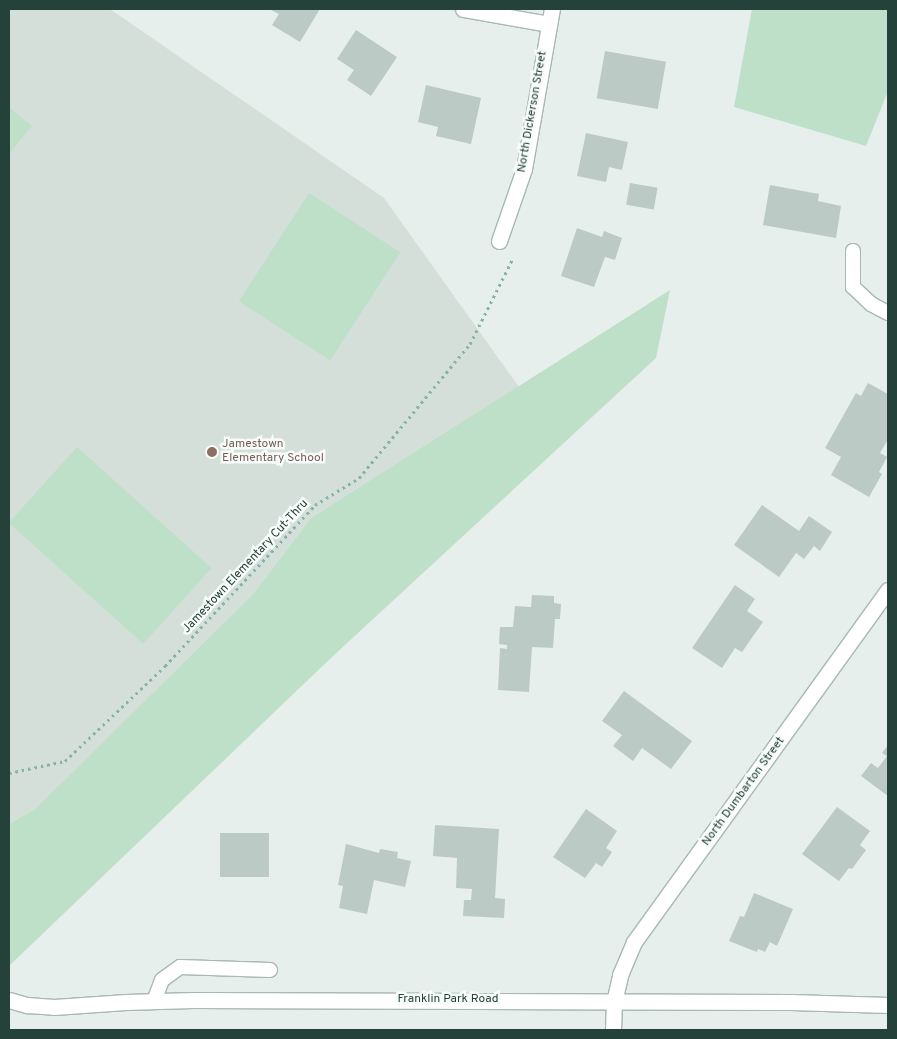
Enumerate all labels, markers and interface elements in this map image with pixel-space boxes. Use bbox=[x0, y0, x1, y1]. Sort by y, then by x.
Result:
street label: North Dickerson Street bbox=[515, 50, 551, 174]
place label: Jamestown Elementary School bbox=[222, 438, 324, 466]
marker: Jamestown Elementary School bbox=[206, 446, 218, 458]
street label: Jamestown Elementary Cut-Thru bbox=[180, 497, 312, 637]
street label: North Dumbarton Street bbox=[700, 735, 788, 849]
street label: Franklin Park Road bbox=[397, 993, 499, 1007]

